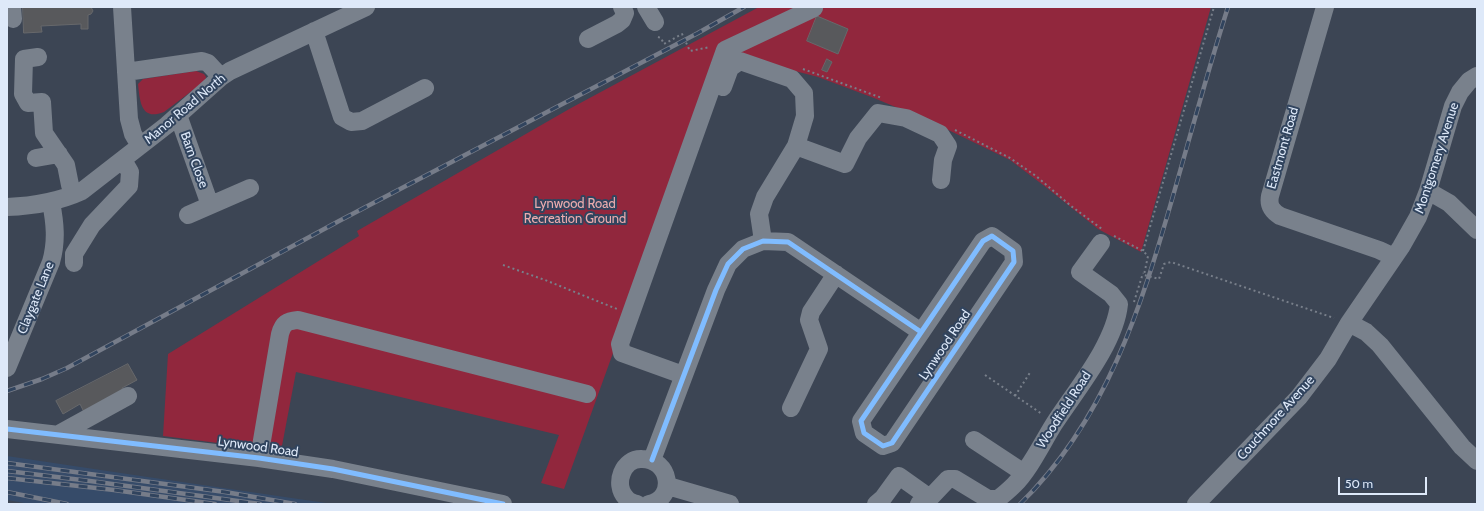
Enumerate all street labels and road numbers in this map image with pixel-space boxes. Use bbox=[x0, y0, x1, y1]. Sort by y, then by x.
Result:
street label: Manor Road North bbox=[141, 71, 229, 147]
street label: Montgomery Avenue bbox=[1412, 101, 1462, 215]
street label: Eastmont Road bbox=[1264, 105, 1302, 191]
street label: Barn Close bbox=[177, 130, 211, 190]
street label: Claygate Lane bbox=[14, 260, 58, 336]
street label: Lynwood Road bbox=[916, 307, 974, 383]
street label: Woodfield Road bbox=[1033, 369, 1095, 451]
street label: Couchmore Avenue bbox=[1234, 373, 1318, 463]
street label: Lynwood Road bbox=[217, 434, 299, 460]

